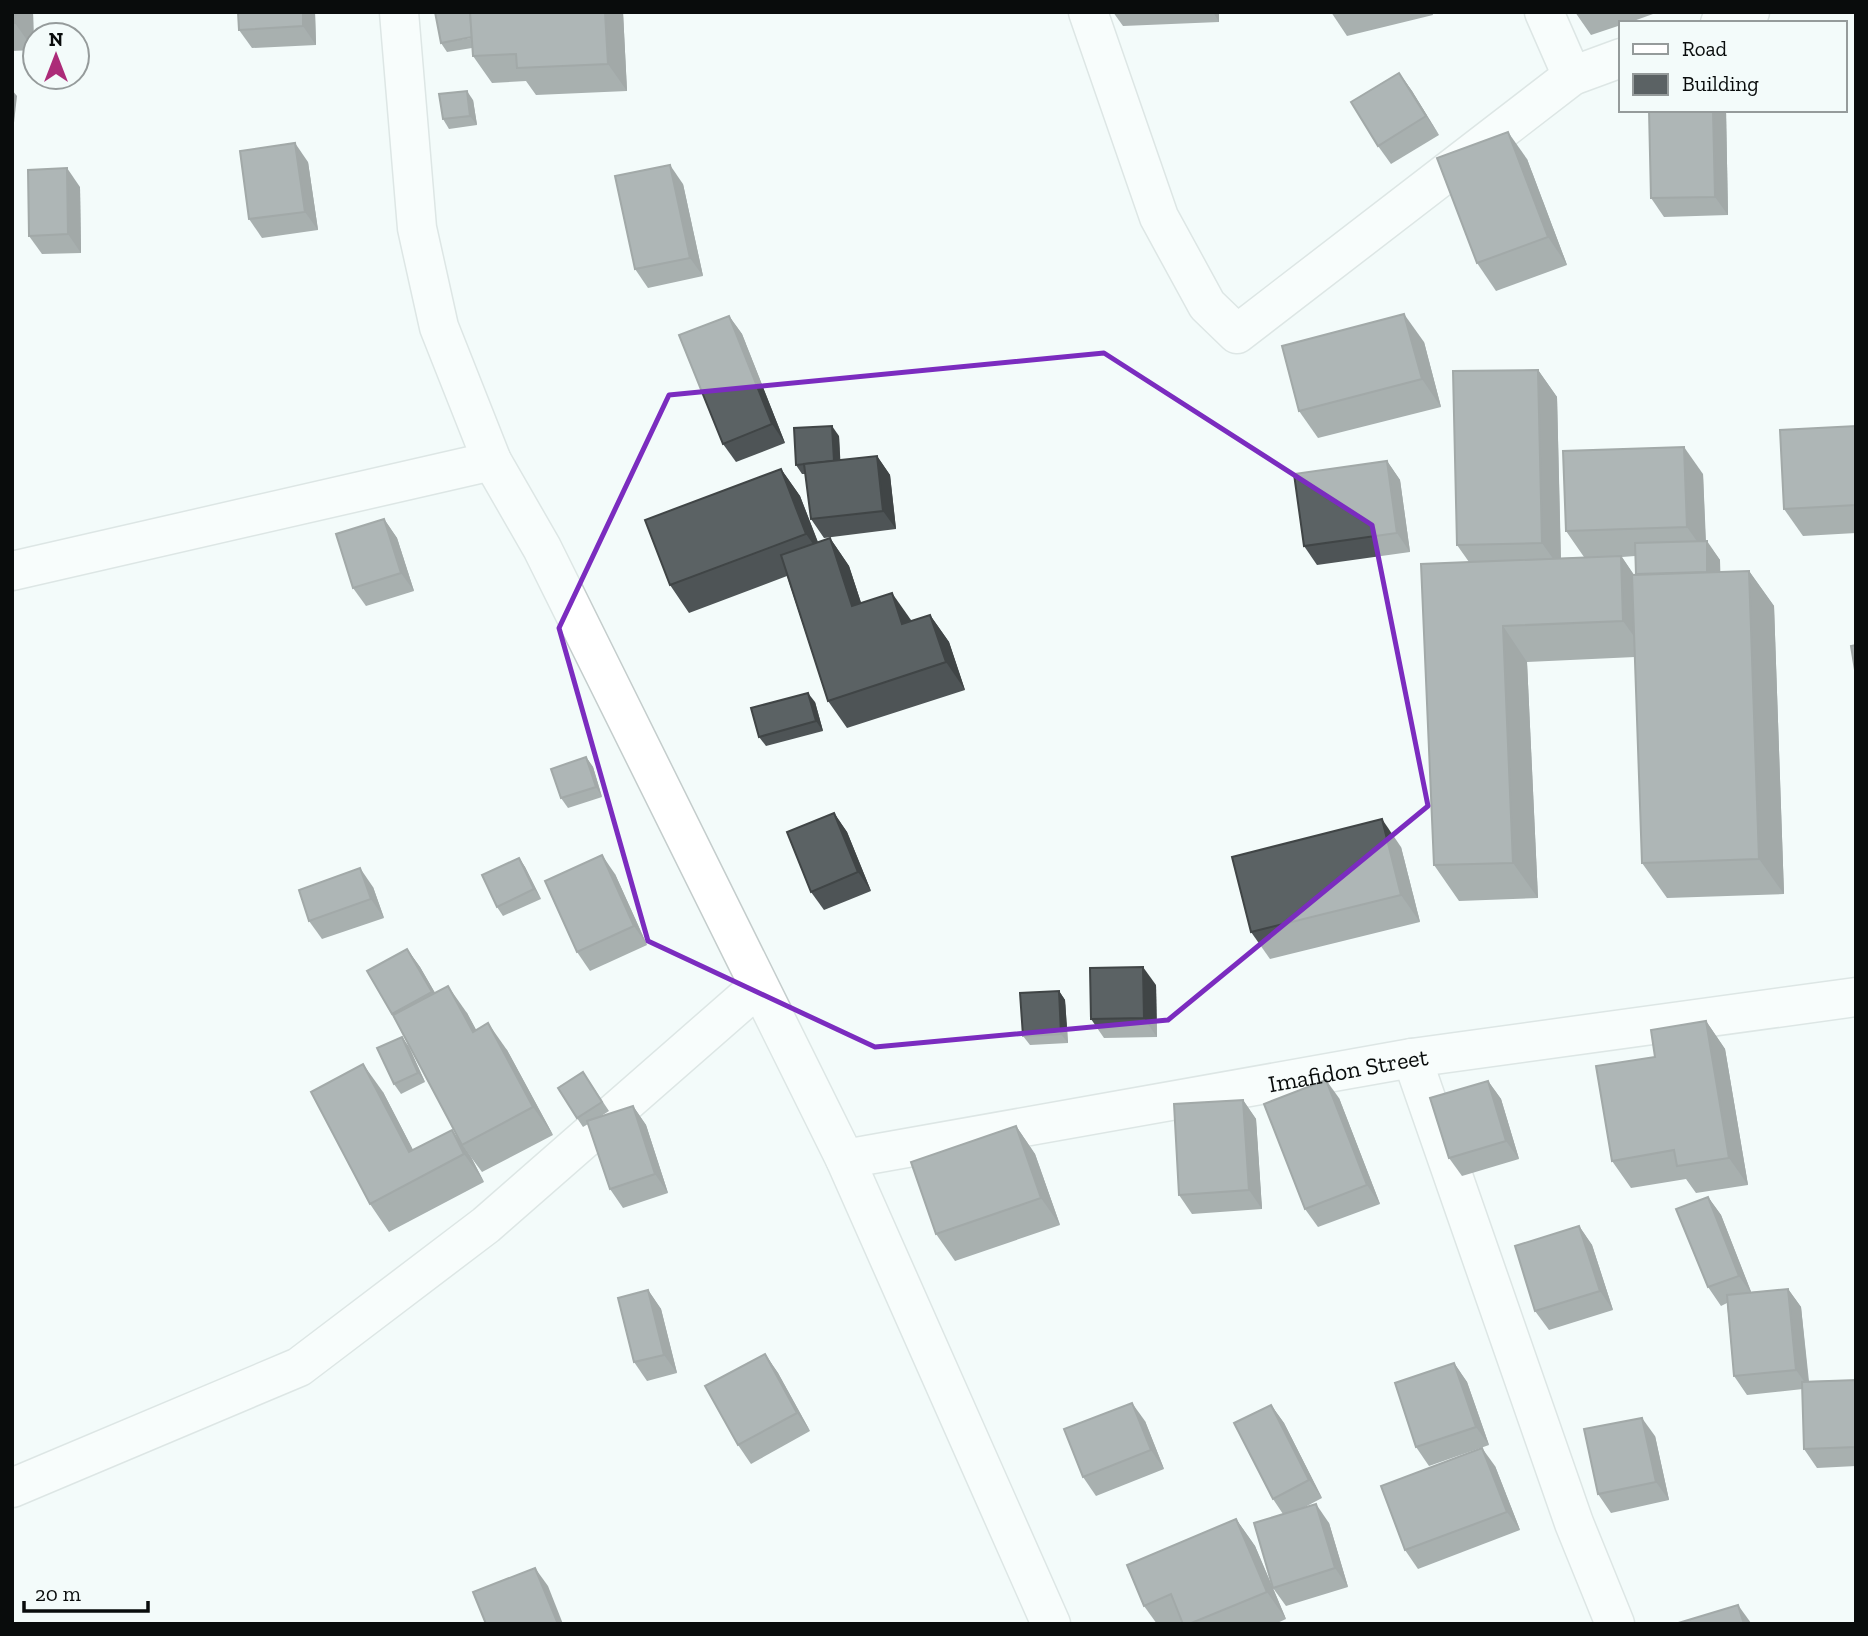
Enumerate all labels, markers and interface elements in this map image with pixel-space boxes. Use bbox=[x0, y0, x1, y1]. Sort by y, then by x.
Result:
north arrow bbox=[21, 21, 91, 91]
legend bbox=[1619, 21, 1847, 112]
text: N bbox=[49, 28, 63, 51]
text: Road bbox=[1682, 36, 1728, 61]
text: Building bbox=[1682, 71, 1759, 96]
street label: Imafidon Street bbox=[1266, 1041, 1430, 1098]
scale bar bbox=[24, 1570, 149, 1614]
text: 20 m bbox=[35, 1581, 81, 1606]

